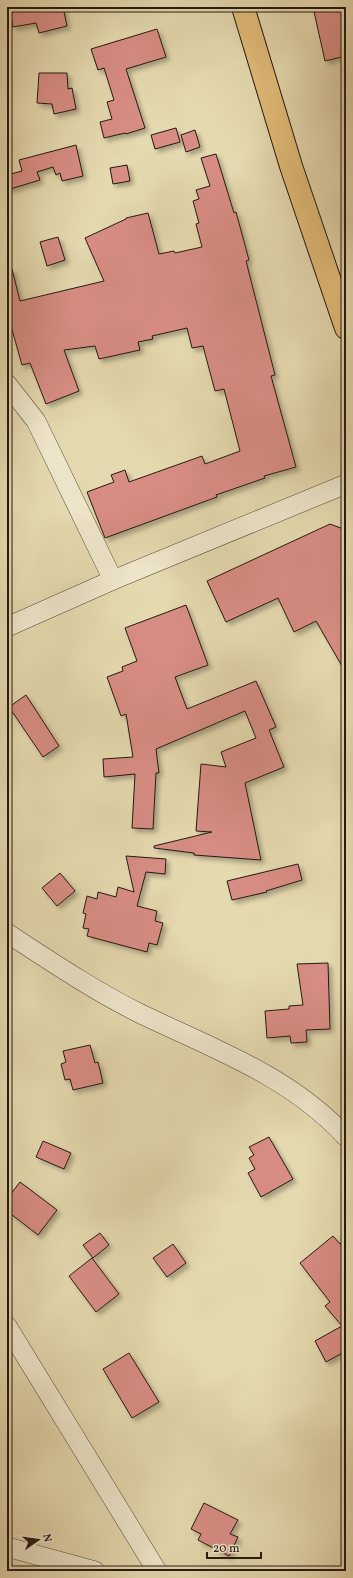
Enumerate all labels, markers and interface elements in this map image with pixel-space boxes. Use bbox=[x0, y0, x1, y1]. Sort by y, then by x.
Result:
north arrow bbox=[18, 1520, 58, 1560]
text: N bbox=[38, 1533, 54, 1544]
scale bar bbox=[207, 1534, 261, 1560]
text: 20 m bbox=[213, 1541, 240, 1557]

